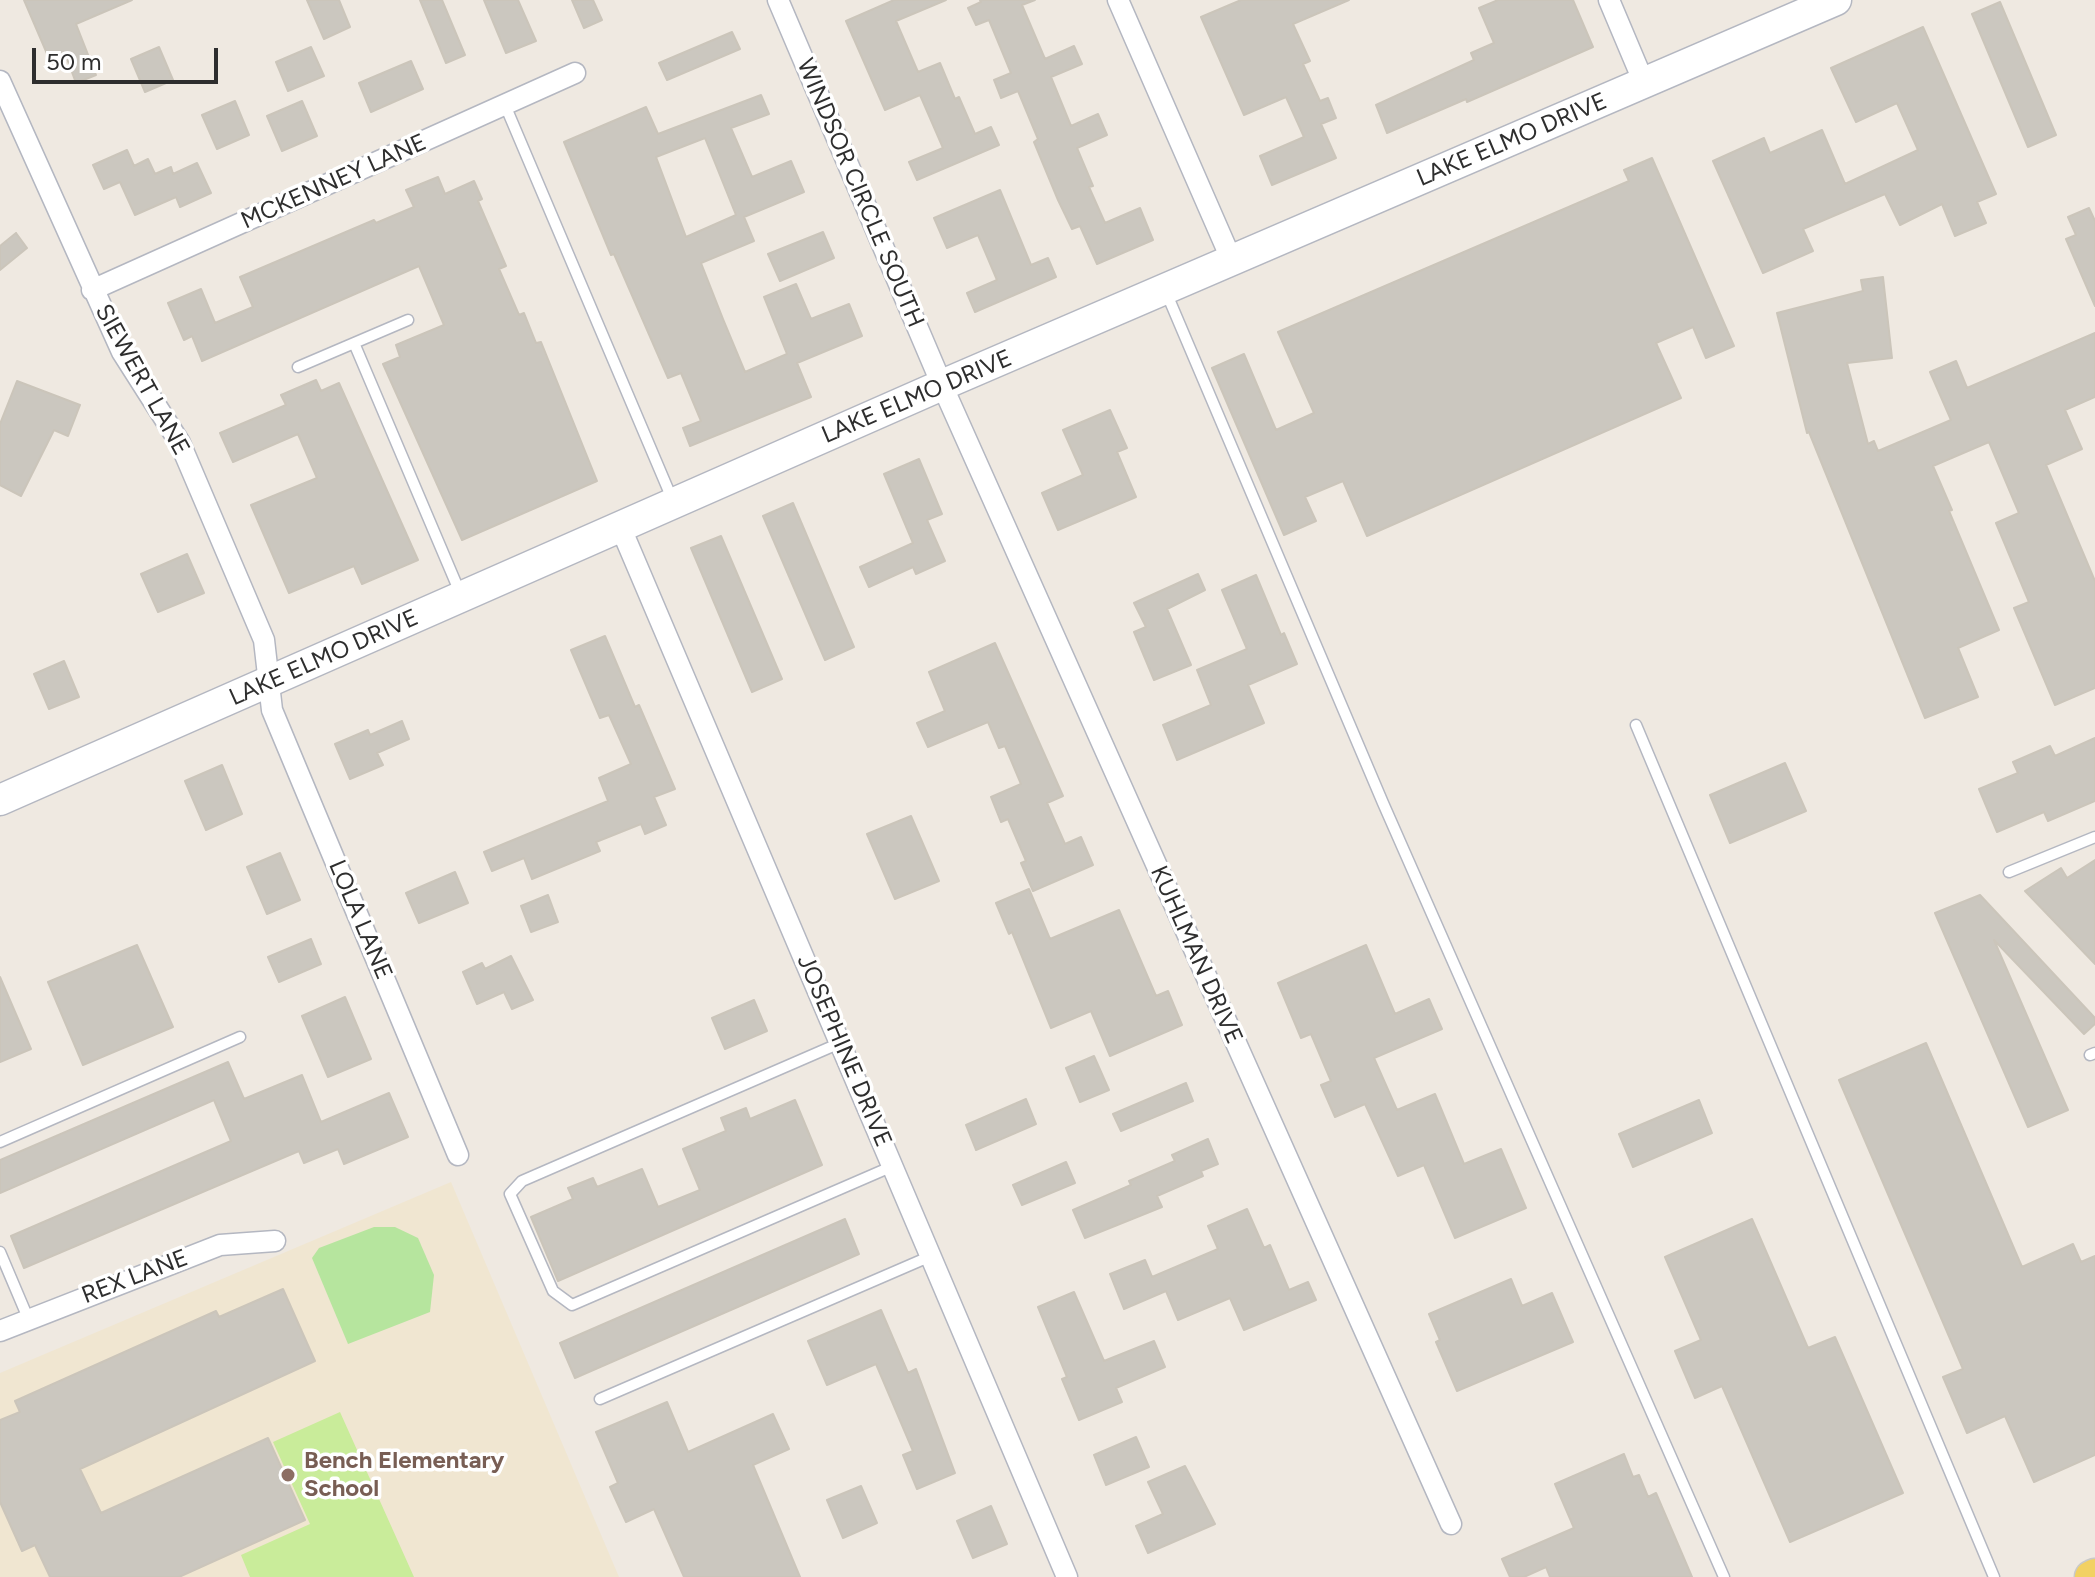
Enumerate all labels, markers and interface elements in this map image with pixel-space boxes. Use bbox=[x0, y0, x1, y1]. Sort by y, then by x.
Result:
scale bar bbox=[36, 32, 222, 82]
text: 50 m bbox=[46, 47, 102, 76]
street label: WINDSOR CIRCLE SOUTH bbox=[790, 54, 930, 332]
street label: LAKE ELMO DRIVE bbox=[1413, 87, 1611, 193]
street label: MCKENNEY LANE bbox=[237, 128, 431, 236]
street label: SIEWERT LANE bbox=[89, 299, 195, 461]
street label: LAKE ELMO DRIVE bbox=[818, 344, 1016, 450]
street label: LAKE ELMO DRIVE bbox=[225, 603, 423, 713]
street label: LOLA LANE bbox=[322, 856, 398, 984]
street label: KUHLMAN DRIVE bbox=[1144, 861, 1248, 1049]
street label: JOSEPHINE DRIVE bbox=[791, 951, 897, 1151]
street label: REX LANE bbox=[78, 1244, 192, 1310]
place label: Bench Elementary School bbox=[304, 1447, 504, 1503]
marker: Bench Elementary School bbox=[279, 1466, 297, 1484]

